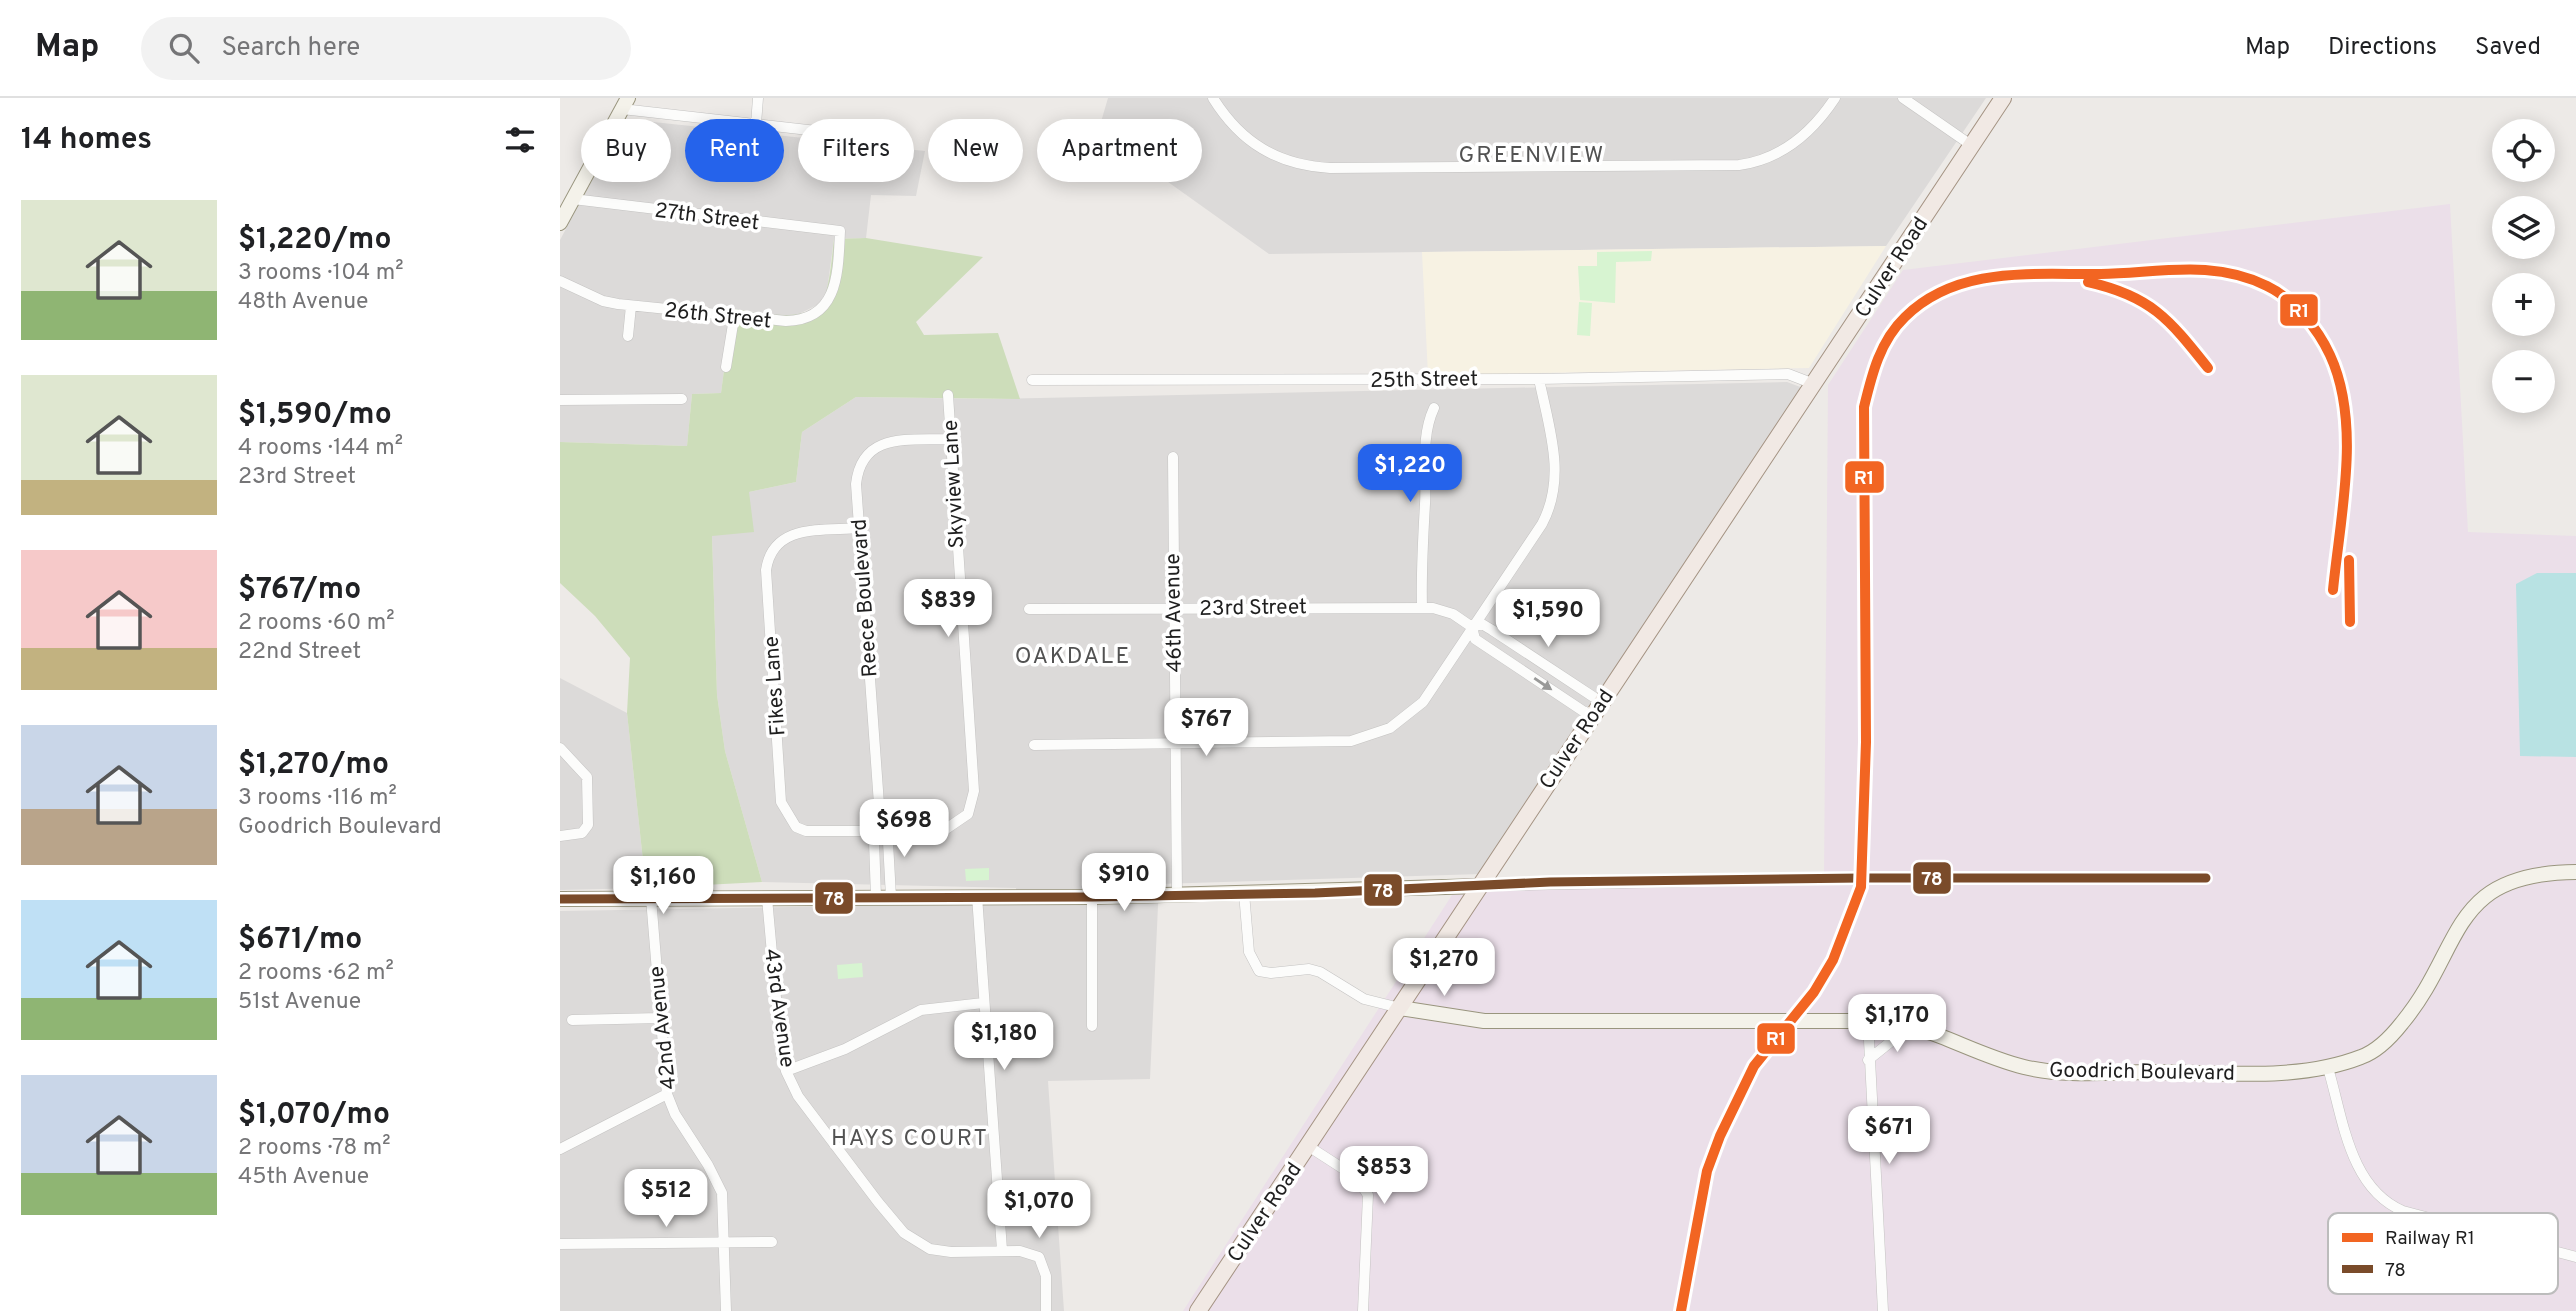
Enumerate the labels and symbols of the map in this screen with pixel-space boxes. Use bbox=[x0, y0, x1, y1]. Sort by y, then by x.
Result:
district label: GREENVIEW bbox=[1459, 142, 1605, 171]
street label: 27th Street bbox=[653, 198, 761, 237]
street label: Culver Road bbox=[1850, 212, 1935, 323]
line badge: R1 bbox=[2279, 293, 2319, 327]
street label: 26th Street bbox=[663, 297, 773, 336]
text: R1 bbox=[2289, 300, 2309, 324]
street label: 25th Street bbox=[1370, 366, 1478, 395]
street label: Skyview Lane bbox=[938, 419, 971, 549]
pin: $1,220 bbox=[1353, 444, 1467, 504]
line badge: R1 bbox=[1844, 460, 1885, 494]
text: R1 bbox=[1854, 467, 1874, 491]
street label: Reece Boulevard bbox=[846, 518, 884, 678]
street label: 46th Avenue bbox=[1160, 553, 1189, 673]
pin: $839 bbox=[907, 580, 989, 639]
pin: $1,590 bbox=[1491, 589, 1605, 649]
street label: 23rd Street bbox=[1199, 594, 1307, 623]
street label: Fikes Lane bbox=[759, 635, 792, 737]
district label: OAKDALE bbox=[1015, 643, 1131, 672]
one-way arrow bbox=[1533, 677, 1553, 690]
street label: Culver Road bbox=[1534, 685, 1621, 795]
pin: $767 bbox=[1165, 698, 1247, 758]
pin: $698 bbox=[863, 800, 945, 859]
pin: $910 bbox=[1083, 854, 1165, 913]
pin: $1,160 bbox=[606, 856, 720, 916]
line badge: 78 bbox=[1912, 861, 1952, 895]
text: 78 bbox=[1921, 868, 1943, 892]
line badge: 78 bbox=[1363, 873, 1403, 907]
text: 78 bbox=[1372, 880, 1394, 904]
line badge: 78 bbox=[814, 881, 854, 915]
text: 78 bbox=[823, 888, 845, 912]
pin: $1,270 bbox=[1387, 939, 1501, 998]
street label: 43rd Avenue bbox=[757, 947, 800, 1069]
street label: 42nd Avenue bbox=[644, 965, 683, 1091]
pin: $1,170 bbox=[1840, 995, 1954, 1054]
pin: $1,180 bbox=[947, 1012, 1061, 1072]
line badge: R1 bbox=[1756, 1022, 1796, 1055]
text: R1 bbox=[1766, 1028, 1786, 1052]
street label: Goodrich Boulevard bbox=[2049, 1057, 2235, 1088]
pin: $671 bbox=[1848, 1107, 1930, 1166]
district label: HAYS COURT bbox=[831, 1125, 989, 1154]
pin: $853 bbox=[1343, 1146, 1425, 1206]
street label: Culver Road bbox=[1222, 1158, 1309, 1268]
pin: $512 bbox=[625, 1170, 707, 1229]
pin: $1,070 bbox=[982, 1180, 1096, 1240]
legend bbox=[2328, 1213, 2558, 1294]
text: Railway R1 bbox=[2385, 1227, 2475, 1251]
text: 78 bbox=[2385, 1259, 2406, 1283]

